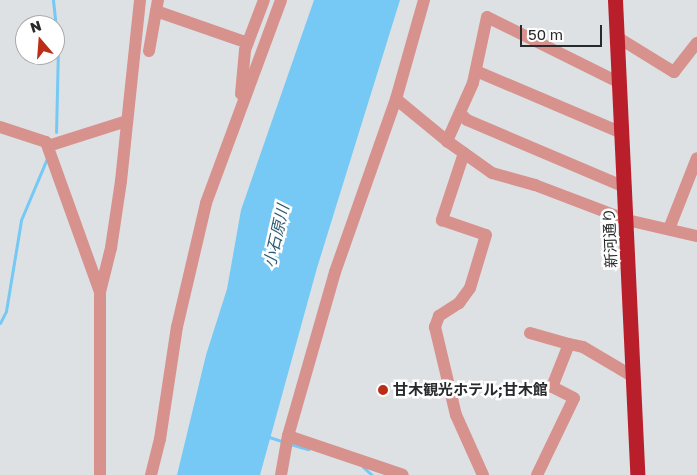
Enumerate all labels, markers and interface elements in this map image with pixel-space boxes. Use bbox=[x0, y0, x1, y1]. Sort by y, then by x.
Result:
north arrow bbox=[15, 15, 65, 65]
scale bar bbox=[522, 15, 604, 47]
text: N bbox=[28, 16, 43, 36]
text: 50 m bbox=[528, 25, 563, 43]
water label: 小石原川 bbox=[259, 203, 293, 269]
street label: 新河通り bbox=[600, 208, 620, 268]
place label: 甘木観光ホテル;甘木館 bbox=[393, 381, 548, 399]
marker: 甘木観光ホテル;甘木館 bbox=[377, 384, 389, 396]

